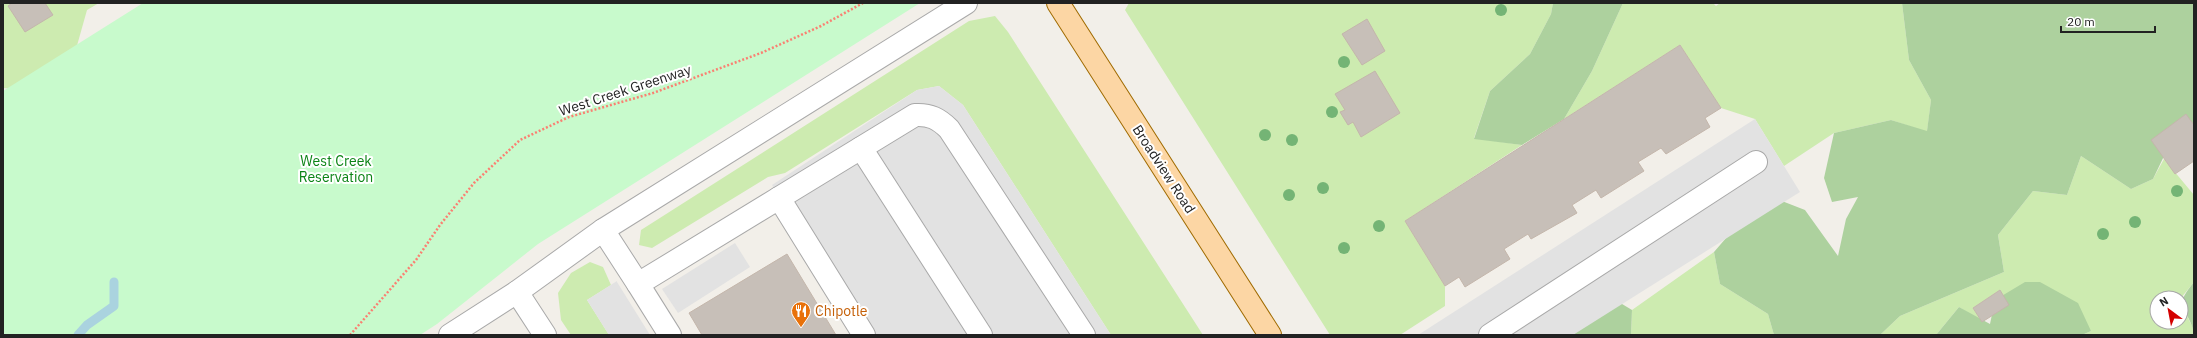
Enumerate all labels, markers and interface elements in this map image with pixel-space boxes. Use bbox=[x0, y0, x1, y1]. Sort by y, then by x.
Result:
scale bar bbox=[2061, 8, 2155, 34]
text: 20 m bbox=[2067, 14, 2095, 29]
street label: West Creek Greenway bbox=[557, 60, 693, 120]
street label: Broadview Road bbox=[1129, 121, 1199, 217]
park label: West Creek Reservation bbox=[299, 152, 373, 186]
north arrow bbox=[2149, 290, 2189, 330]
text: N bbox=[2157, 293, 2171, 310]
restaurant icon: Chipotle bbox=[790, 300, 812, 328]
place label: Chipotle bbox=[815, 302, 868, 320]

